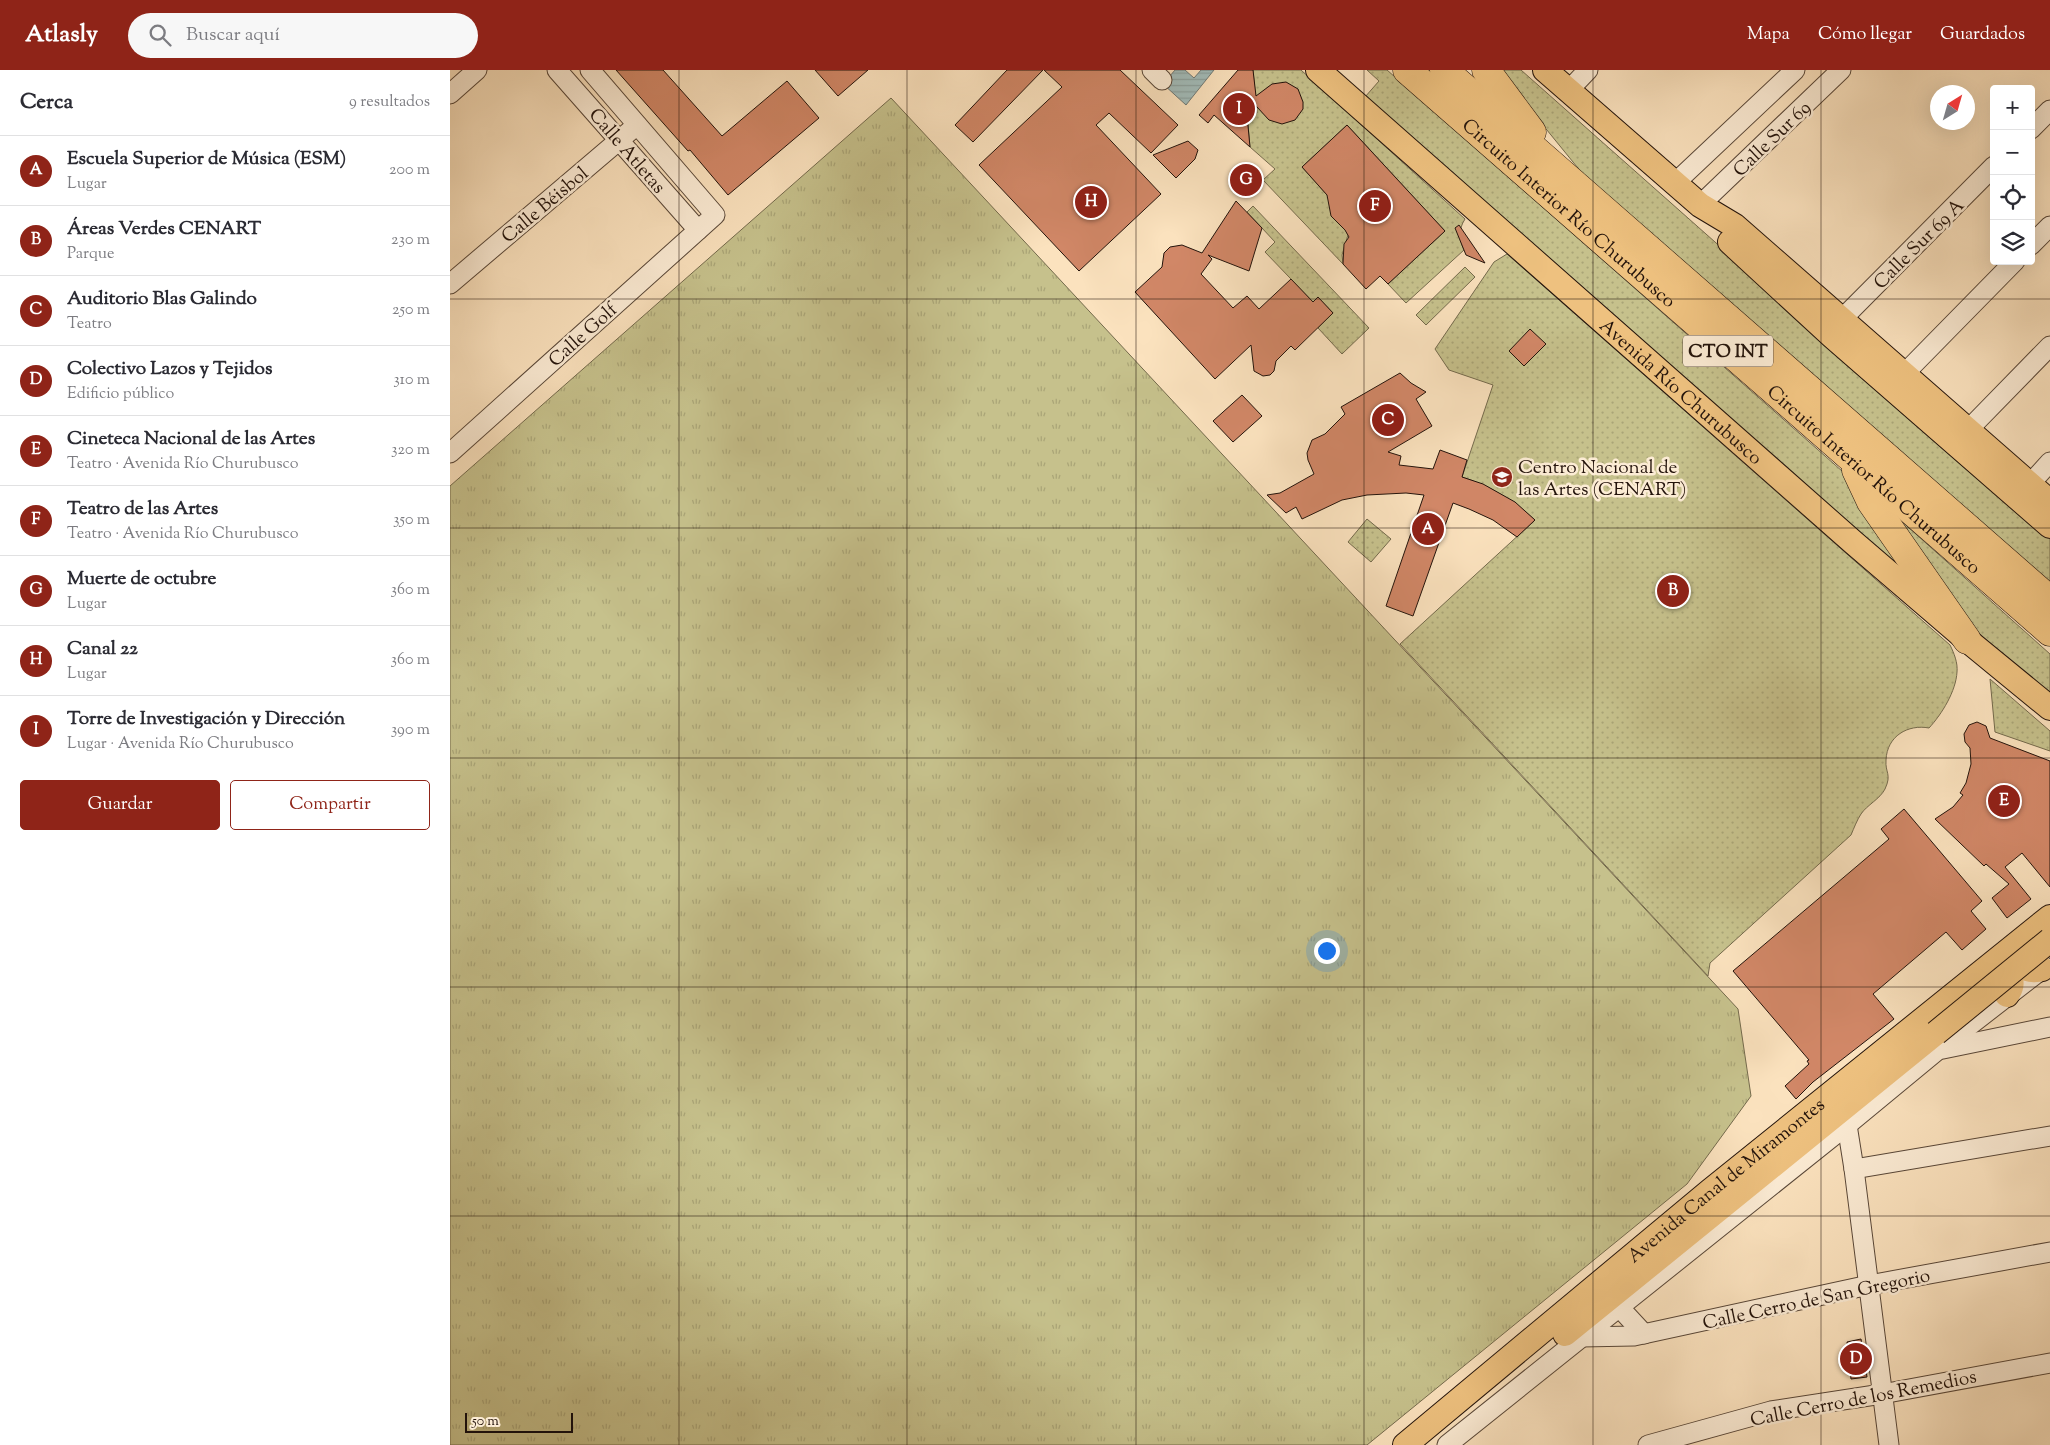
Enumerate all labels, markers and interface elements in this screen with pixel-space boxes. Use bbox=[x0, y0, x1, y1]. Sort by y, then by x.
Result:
search box bbox=[128, 13, 478, 58]
text: Atlasly bbox=[25, 18, 98, 52]
icon: search bbox=[146, 21, 174, 49]
text: Buscar aquí bbox=[186, 22, 280, 49]
text: Mapa bbox=[1747, 22, 1790, 48]
text: Cómo llegar bbox=[1818, 22, 1912, 48]
text: Guardados bbox=[1940, 22, 2025, 48]
north arrow bbox=[1930, 85, 1975, 130]
map controls bbox=[1990, 85, 2035, 265]
button: + bbox=[1990, 85, 2035, 130]
text: Cerca bbox=[20, 88, 73, 118]
pin: I bbox=[1223, 90, 1255, 128]
text: 9 resultados bbox=[349, 91, 430, 114]
street label: Calle Sur 69 bbox=[1728, 96, 1818, 184]
street label: Calle Atletas bbox=[581, 103, 671, 200]
street label: Circuito Interior Río Churubusco bbox=[1455, 113, 1681, 315]
button: − bbox=[1990, 130, 2035, 175]
text: Escuela Superior de Música (ESM) bbox=[67, 146, 346, 173]
text: A bbox=[30, 159, 43, 182]
text: 200 m bbox=[389, 159, 430, 182]
street label: Calle Béisbol bbox=[496, 161, 595, 251]
pin: G bbox=[1230, 161, 1262, 199]
text: Lugar bbox=[67, 173, 107, 196]
button: locate bbox=[1990, 175, 2035, 220]
pin: H bbox=[1075, 183, 1107, 221]
pin: F bbox=[1359, 187, 1391, 225]
street label: Calle Sur 69 A bbox=[1868, 193, 1972, 296]
text: Áreas Verdes CENART bbox=[67, 216, 261, 243]
button: layers bbox=[1990, 220, 2035, 265]
text: B bbox=[31, 229, 41, 252]
text: 230 m bbox=[391, 229, 430, 252]
text: Parque bbox=[67, 243, 114, 266]
text: Auditorio Blas Galindo bbox=[67, 286, 257, 313]
street label: Calle Golf bbox=[543, 296, 625, 374]
text: C bbox=[30, 299, 42, 322]
text: 250 m bbox=[392, 299, 430, 322]
text: Teatro bbox=[67, 313, 112, 336]
street label: Avenida Río Churubusco bbox=[1593, 313, 1767, 472]
road number: CTO INT bbox=[1683, 336, 1773, 366]
text: Colectivo Lazos y Tejidos bbox=[67, 356, 272, 383]
text: D bbox=[30, 369, 42, 392]
text: 310 m bbox=[393, 369, 430, 392]
street label: Circuito Interior Río Churubusco bbox=[1760, 379, 1986, 582]
text: Edificio público bbox=[67, 383, 174, 406]
pin: C bbox=[1372, 401, 1404, 439]
text: Cineteca Nacional de las Artes bbox=[67, 426, 315, 453]
text: E bbox=[31, 439, 41, 462]
text: 320 m bbox=[391, 439, 430, 462]
text: Teatro · Avenida Río Churubusco bbox=[67, 453, 299, 476]
place label: Centro Nacional de las Artes (CENART) bbox=[1518, 455, 1687, 504]
school or university icon: Centro Nacional de las Artes (CENART) bbox=[1490, 465, 1514, 489]
text: Teatro de las Artes bbox=[67, 496, 218, 523]
text: F bbox=[32, 509, 40, 532]
text: 350 m bbox=[393, 509, 430, 532]
pin: A bbox=[1412, 510, 1444, 548]
text: Teatro · Avenida Río Churubusco bbox=[67, 523, 299, 546]
text: Muerte de octubre bbox=[67, 566, 216, 593]
pin: B bbox=[1657, 572, 1689, 610]
text: G bbox=[29, 579, 43, 602]
text: 360 m bbox=[391, 579, 430, 602]
text: Lugar bbox=[67, 593, 107, 616]
text: Canal 22 bbox=[67, 636, 138, 663]
text: H bbox=[30, 649, 42, 672]
text: 360 m bbox=[391, 649, 430, 672]
text: Lugar bbox=[67, 663, 107, 686]
text: Torre de Investigación y Dirección bbox=[67, 706, 345, 733]
text: I bbox=[33, 719, 39, 742]
text: 390 m bbox=[391, 719, 430, 742]
text: Lugar · Avenida Río Churubusco bbox=[67, 733, 294, 756]
button: Guardar bbox=[20, 780, 220, 830]
button: Compartir bbox=[230, 780, 430, 830]
pin: E bbox=[1988, 782, 2020, 820]
your location bbox=[1314, 938, 1340, 964]
street label: Avenida Canal de Miramontes bbox=[1622, 1093, 1831, 1270]
street label: Calle Cerro de San Gregorio bbox=[1700, 1263, 1933, 1338]
pin: D bbox=[1840, 1340, 1872, 1378]
street label: Calle Cerro de los Remedios bbox=[1748, 1364, 1979, 1435]
scale bar bbox=[465, 1410, 572, 1433]
text: 50 m bbox=[472, 1412, 499, 1432]

